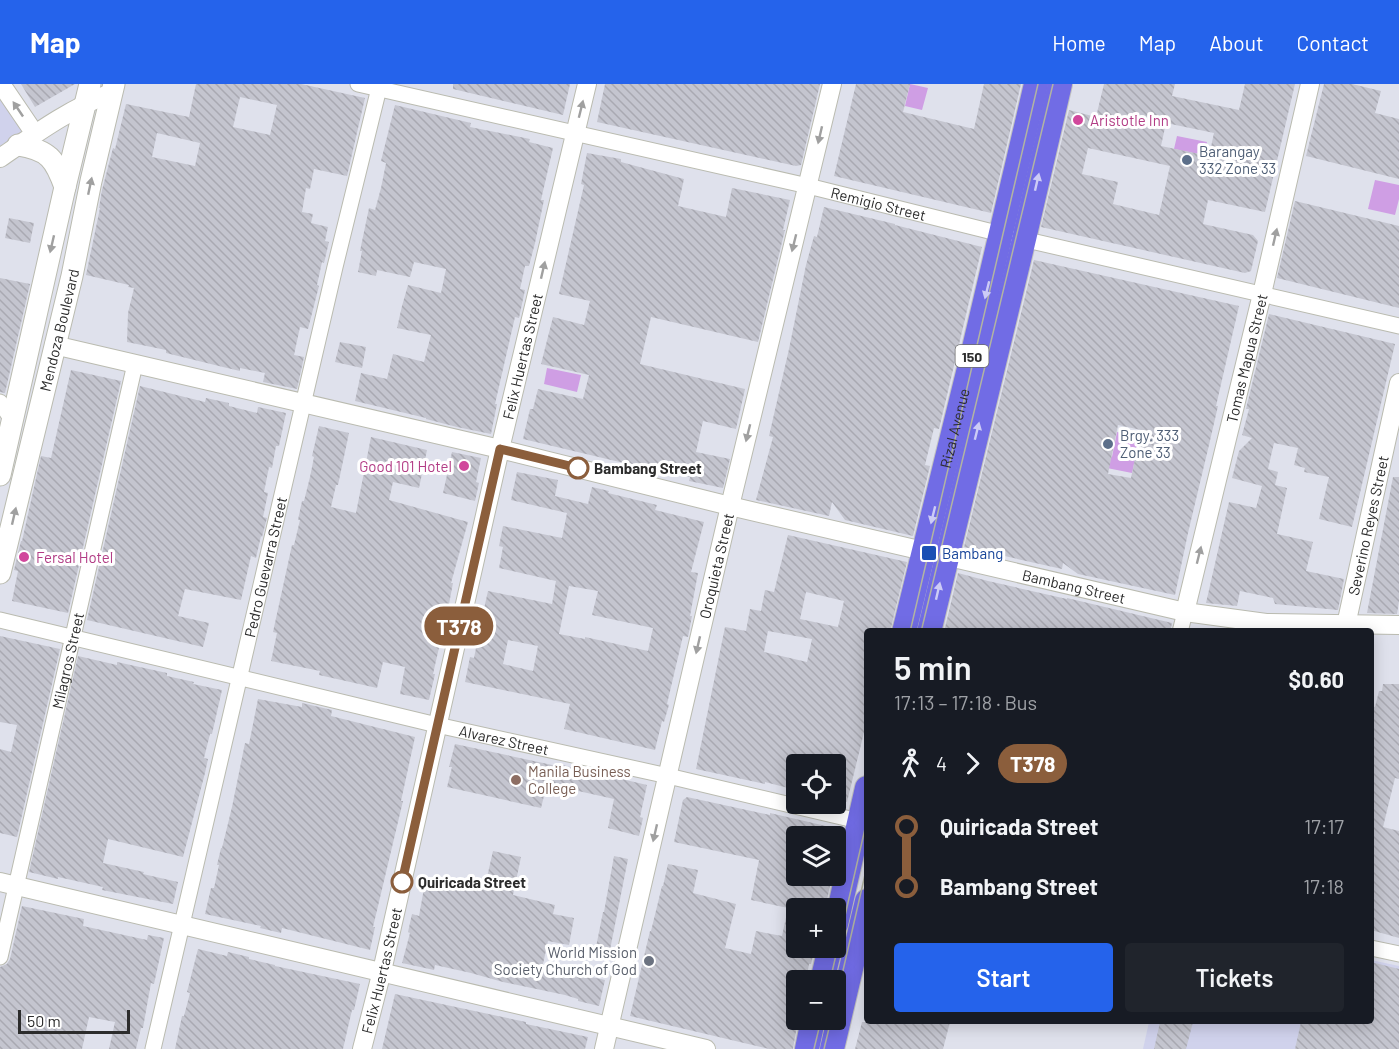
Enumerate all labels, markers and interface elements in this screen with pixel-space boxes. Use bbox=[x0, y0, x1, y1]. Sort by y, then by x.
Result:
text: Map bbox=[30, 25, 81, 59]
text: Home bbox=[1052, 30, 1106, 55]
text: Map bbox=[1139, 30, 1176, 55]
text: About bbox=[1209, 30, 1264, 55]
text: Contact bbox=[1297, 30, 1369, 55]
one-way arrow bbox=[577, 100, 587, 118]
one-way arrow bbox=[13, 101, 24, 117]
place label: Aristotle Inn bbox=[1090, 111, 1169, 129]
marker: Aristotle Inn bbox=[1071, 113, 1085, 127]
one-way arrow bbox=[815, 126, 824, 145]
place label: Barangay 332 Zone 33 bbox=[1199, 142, 1276, 177]
marker: Barangay 332 Zone 33 bbox=[1180, 153, 1194, 167]
one-way arrow bbox=[1033, 172, 1043, 191]
one-way arrow bbox=[86, 176, 95, 195]
street label: Remigio Street bbox=[829, 183, 928, 224]
one-way arrow bbox=[1271, 227, 1280, 246]
one-way arrow bbox=[47, 234, 57, 253]
one-way arrow bbox=[788, 234, 798, 252]
one-way arrow bbox=[538, 261, 548, 279]
street label: Mendoza Boulevard bbox=[35, 267, 82, 393]
one-way arrow bbox=[982, 281, 992, 300]
street label: Felix Huertas Street bbox=[498, 291, 546, 421]
street label: Tomas Mapua Street bbox=[1222, 292, 1271, 425]
road number: 150 bbox=[956, 345, 988, 367]
street label: Rizal Avenue bbox=[936, 386, 973, 470]
one-way arrow bbox=[972, 422, 982, 440]
one-way arrow bbox=[742, 424, 752, 442]
place label: Brgy. 333 Zone 33 bbox=[1120, 426, 1179, 461]
marker: Brgy. 333 Zone 33 bbox=[1101, 437, 1115, 451]
street label: Severino Reyes Street bbox=[1344, 454, 1392, 597]
place label: Good 101 Hotel bbox=[359, 457, 452, 475]
marker: Bambang Street bbox=[567, 457, 589, 479]
marker: Good 101 Hotel bbox=[457, 459, 471, 473]
place label: Bambang Street bbox=[594, 459, 702, 477]
street label: Pedro Guevarra Street bbox=[240, 495, 290, 639]
one-way arrow bbox=[927, 505, 937, 524]
one-way arrow bbox=[9, 507, 19, 526]
street label: Oroquieta Street bbox=[695, 511, 737, 621]
marker: Bambang bbox=[920, 544, 938, 562]
place label: Bambang bbox=[942, 544, 1003, 562]
one-way arrow bbox=[1194, 546, 1204, 564]
place label: Fersal Hotel bbox=[36, 548, 113, 566]
marker: Fersal Hotel bbox=[17, 550, 31, 564]
street label: Bambang Street bbox=[1021, 565, 1127, 607]
one-way arrow bbox=[934, 582, 944, 601]
line badge: T378 bbox=[417, 606, 501, 646]
street label: Milagros Street bbox=[48, 611, 87, 711]
text: T378 bbox=[436, 614, 482, 639]
one-way arrow bbox=[693, 636, 703, 654]
text: 5 min bbox=[894, 647, 972, 687]
text: $0.60 bbox=[1289, 666, 1344, 692]
text: 17:13 – 17:18 · Bus bbox=[894, 690, 1037, 714]
street label: Alvarez Street bbox=[457, 721, 550, 758]
icon: walk bbox=[894, 747, 927, 780]
icon: forward bbox=[956, 747, 989, 780]
text: 4 bbox=[936, 751, 947, 775]
text: T378 bbox=[1010, 751, 1055, 776]
map controls bbox=[786, 754, 846, 1030]
button: locate bbox=[786, 754, 846, 814]
place label: Manila Business College bbox=[528, 762, 631, 797]
marker: Manila Business College bbox=[509, 773, 523, 787]
text: Quiricada Street bbox=[940, 813, 1098, 839]
text: 17:17 bbox=[1304, 814, 1344, 838]
one-way arrow bbox=[649, 824, 659, 843]
button: layers bbox=[786, 826, 846, 886]
marker: Quiricada Street bbox=[391, 871, 413, 893]
place label: Quiricada Street bbox=[418, 873, 526, 891]
text: Bambang Street bbox=[940, 873, 1098, 899]
text: 17:18 bbox=[1303, 874, 1344, 898]
button: + bbox=[786, 898, 846, 958]
street label: Felix Huertas Street bbox=[357, 906, 405, 1035]
place label: World Mission Society Church of God bbox=[494, 943, 637, 978]
button: Start bbox=[894, 943, 1113, 1012]
button: Tickets bbox=[1125, 943, 1344, 1012]
marker: World Mission Society Church of God bbox=[642, 954, 656, 968]
button: − bbox=[786, 970, 846, 1030]
scale bar bbox=[18, 1007, 130, 1034]
text: 50 m bbox=[27, 1011, 61, 1030]

